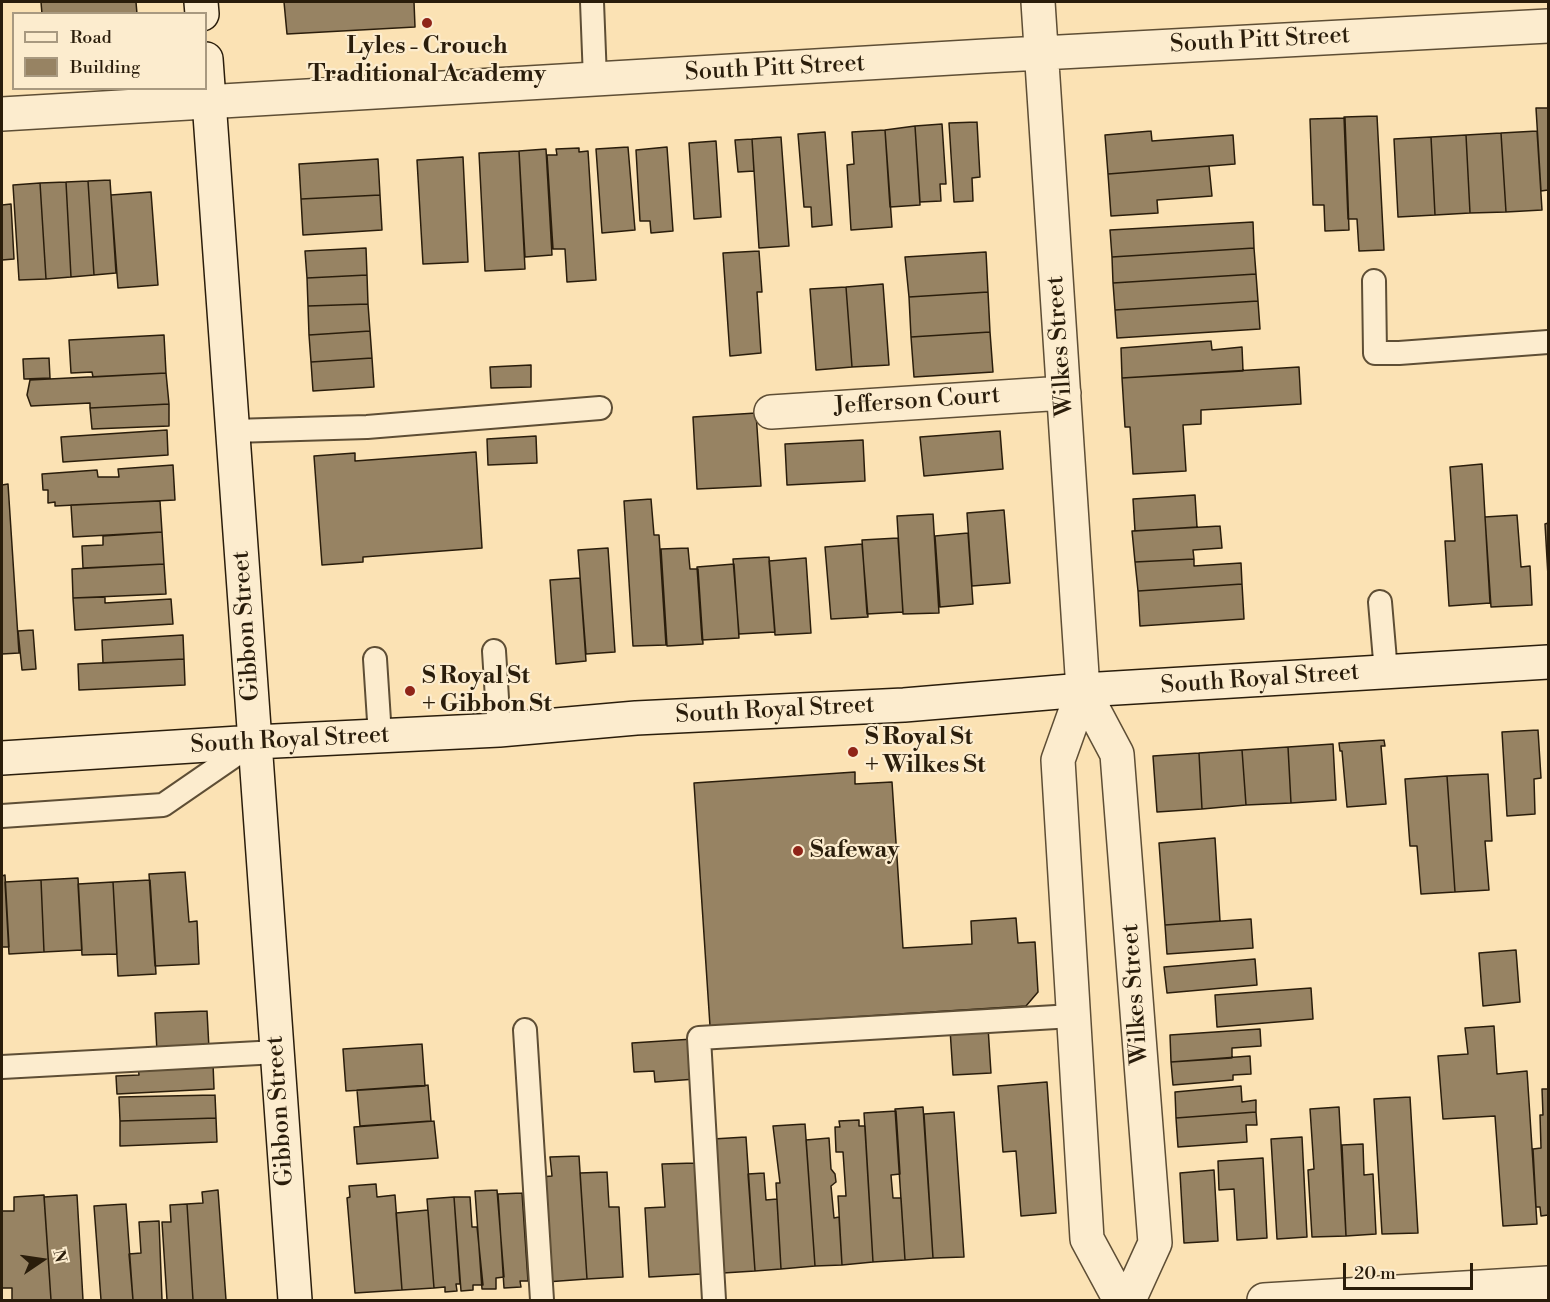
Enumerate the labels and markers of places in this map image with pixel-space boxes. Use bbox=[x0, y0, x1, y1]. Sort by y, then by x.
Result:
marker: Lyles - Crouch Traditional Academy bbox=[420, 16, 434, 30]
place label: Lyles - Crouch Traditional Academy bbox=[308, 33, 546, 89]
place label: S Royal St + Gibbon St bbox=[422, 663, 552, 719]
marker: S Royal St + Gibbon St bbox=[403, 684, 417, 698]
place label: S Royal St + Wilkes St bbox=[865, 724, 986, 780]
marker: S Royal St + Wilkes St bbox=[846, 745, 860, 759]
place label: Safeway bbox=[810, 837, 899, 865]
marker: Safeway bbox=[791, 844, 805, 858]

